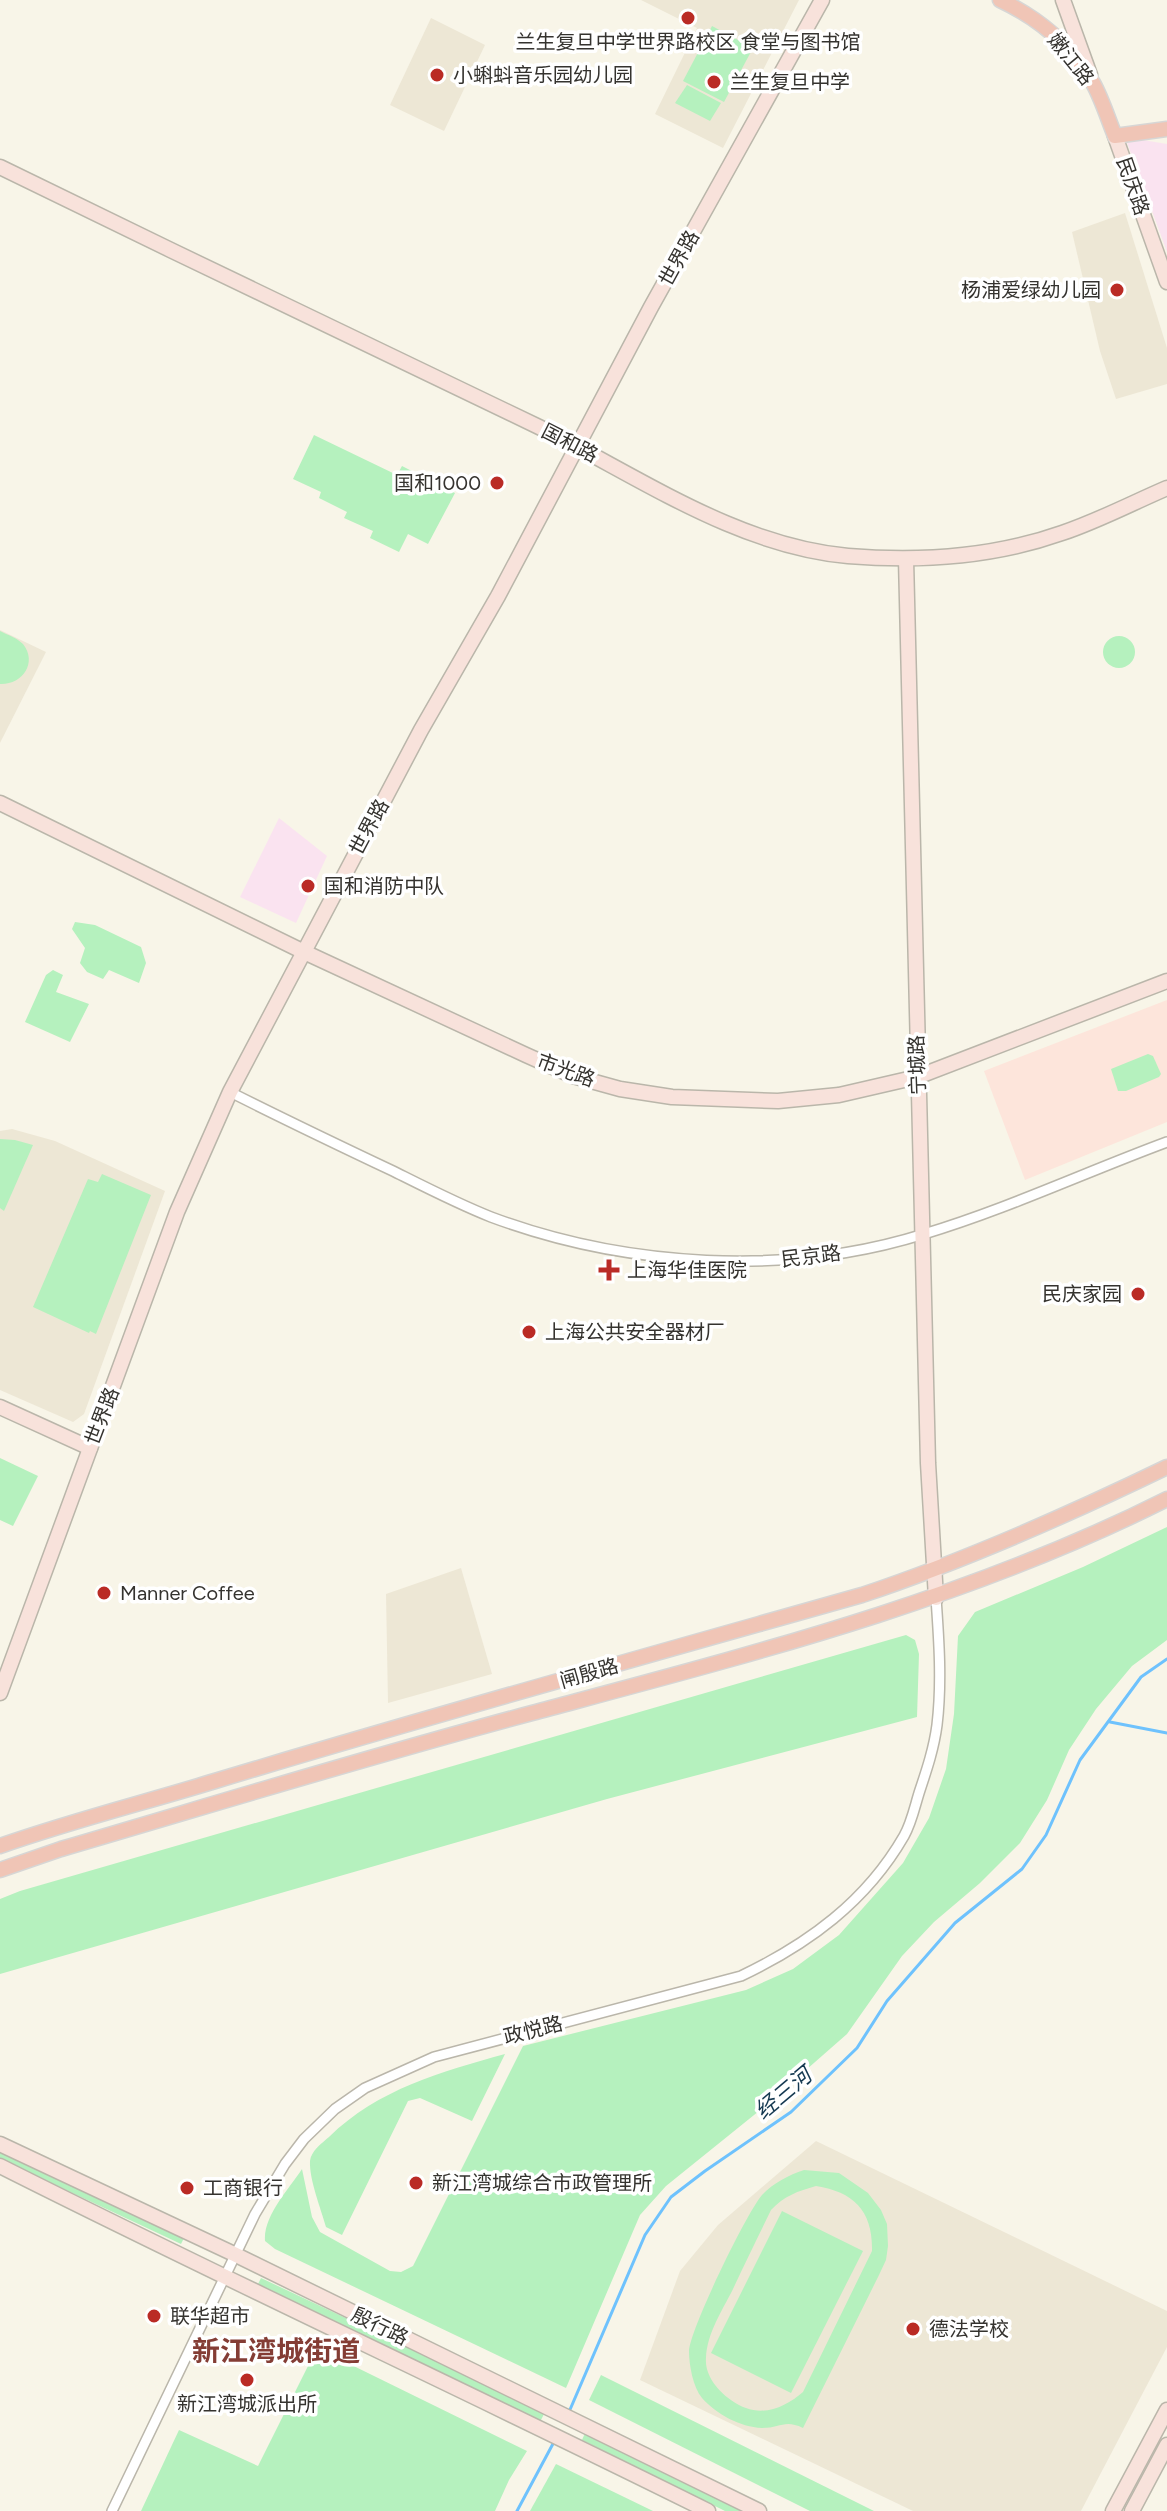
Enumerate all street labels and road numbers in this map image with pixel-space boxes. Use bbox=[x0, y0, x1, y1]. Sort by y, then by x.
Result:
street label: 嫩江路 bbox=[1043, 28, 1099, 90]
street label: 民庆路 bbox=[1112, 154, 1154, 218]
street label: 世界路 bbox=[654, 226, 704, 290]
street label: 国和路 bbox=[538, 419, 602, 467]
street label: 世界路 bbox=[344, 795, 394, 859]
street label: 宁城路 bbox=[904, 1035, 930, 1095]
street label: 市光路 bbox=[534, 1048, 598, 1092]
street label: 民京路 bbox=[780, 1240, 842, 1272]
street label: 世界路 bbox=[80, 1384, 124, 1448]
street label: 闸殷路 bbox=[557, 1653, 621, 1693]
street label: 政悦路 bbox=[501, 2011, 565, 2049]
street label: 殷行路 bbox=[348, 2302, 412, 2350]

